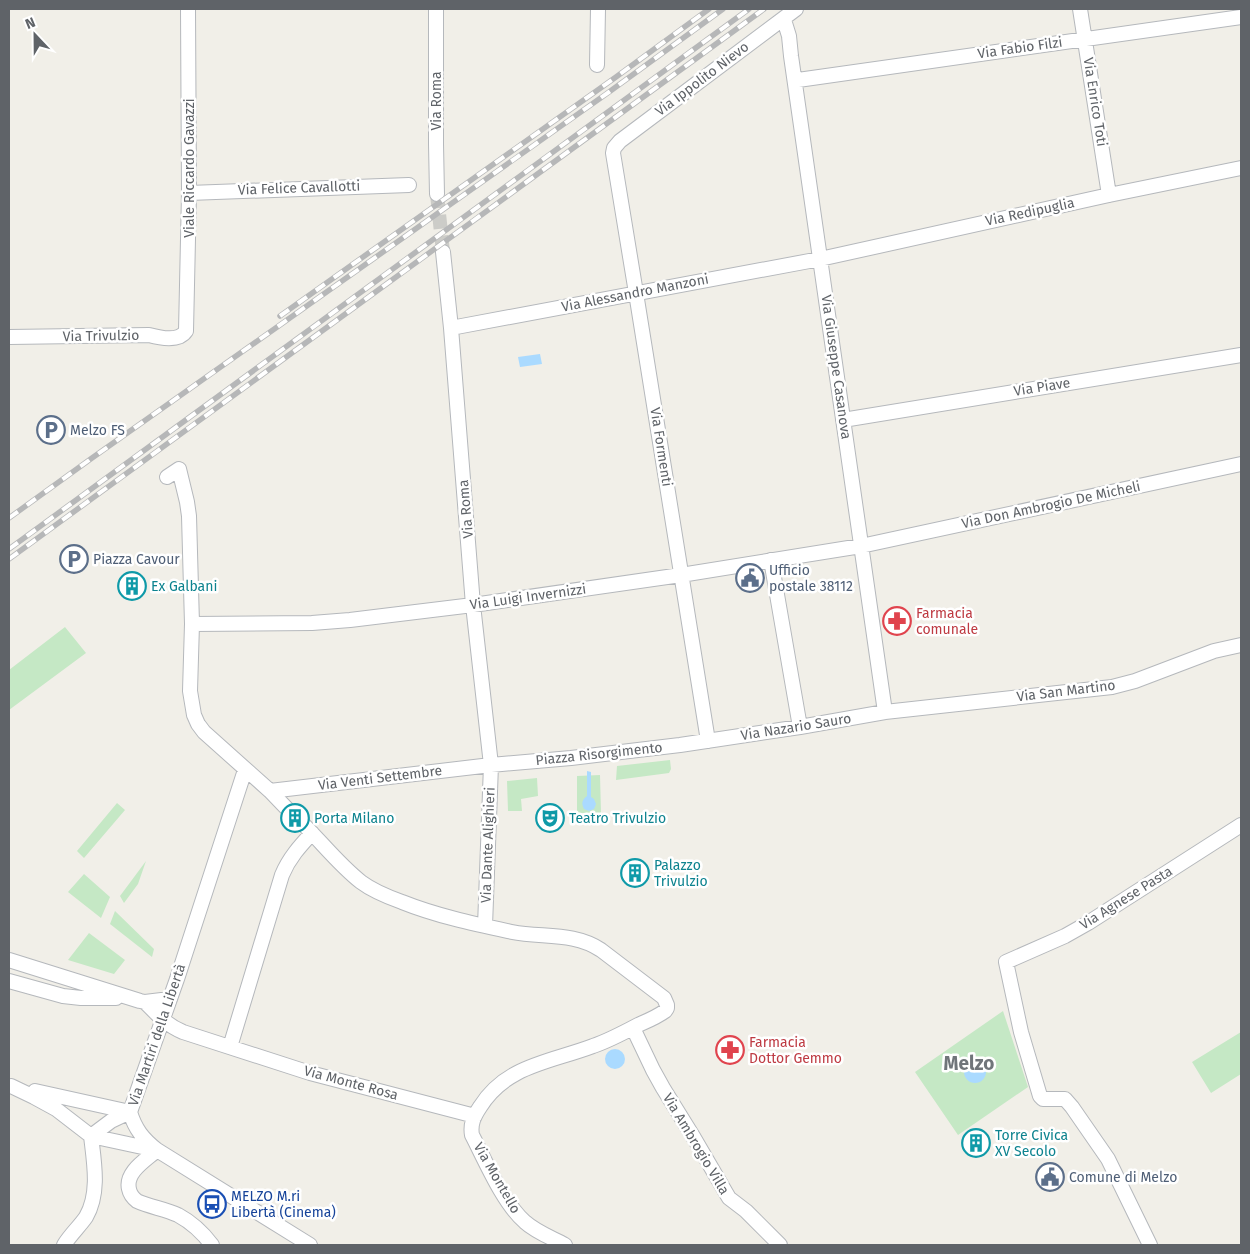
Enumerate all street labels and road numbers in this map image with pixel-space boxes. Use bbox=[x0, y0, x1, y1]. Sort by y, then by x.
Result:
street label: Via Fabio Filzi bbox=[976, 34, 1064, 62]
street label: Via Ippolito Nievo bbox=[652, 38, 752, 120]
street label: Via Enrico Toti bbox=[1080, 56, 1110, 148]
street label: Via Roma bbox=[428, 71, 445, 131]
street label: Viale Riccardo Gavazzi bbox=[181, 98, 198, 238]
street label: Via Felice Cavallotti bbox=[237, 177, 361, 199]
street label: Via Redipuglia bbox=[984, 194, 1076, 230]
street label: Via Alessandro Manzoni bbox=[560, 270, 710, 316]
street label: Via Giuseppe Casanova bbox=[817, 294, 855, 440]
street label: Via Trivulzio bbox=[62, 327, 140, 345]
street label: Via Piave bbox=[1013, 374, 1071, 400]
street label: Via Formenti bbox=[646, 406, 676, 488]
street label: Via Don Ambrogio De Micheli bbox=[960, 478, 1142, 532]
street label: Via Roma bbox=[455, 479, 477, 539]
street label: Via Luigi Invernizzi bbox=[469, 580, 587, 614]
street label: Via San Martino bbox=[1016, 676, 1116, 706]
street label: Via Nazario Sauro bbox=[740, 710, 852, 744]
street label: Piazza Risorgimento bbox=[535, 739, 663, 769]
street label: Via Venti Settembre bbox=[317, 762, 443, 794]
street label: Via Dante Alighieri bbox=[477, 787, 499, 903]
street label: Via Agnese Pasta bbox=[1077, 863, 1175, 933]
street label: Via Martiri della Libertà bbox=[125, 962, 189, 1108]
street label: Via Monte Rosa bbox=[302, 1062, 400, 1104]
street label: Via Ambrogio Villa bbox=[659, 1090, 733, 1198]
street label: Via Montello bbox=[470, 1139, 524, 1217]

